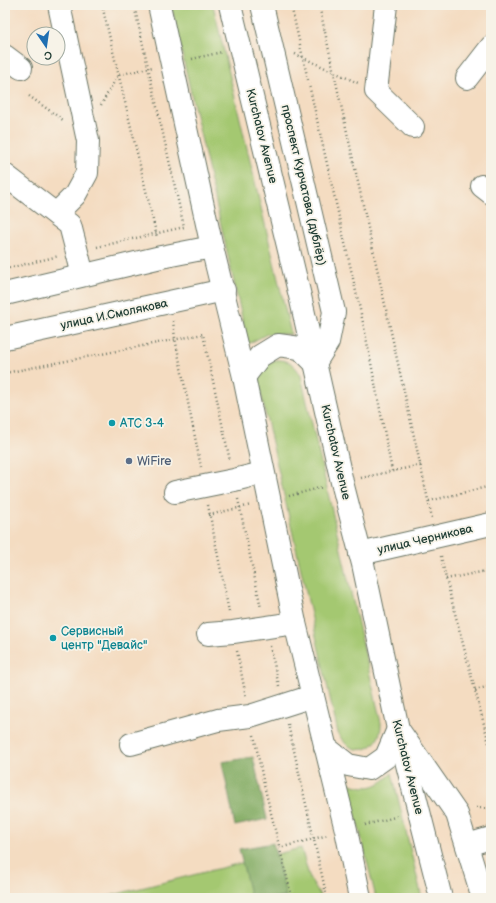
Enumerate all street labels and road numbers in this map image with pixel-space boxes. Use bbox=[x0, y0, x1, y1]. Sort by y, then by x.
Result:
street label: Kurchatov Avenue bbox=[242, 87, 281, 185]
street label: проспект Курчатова (дублёр) bbox=[278, 103, 329, 267]
street label: улица И.Смолякова bbox=[59, 296, 169, 333]
street label: Kurchatov Avenue bbox=[317, 403, 354, 501]
street label: улица Черникова bbox=[376, 521, 474, 558]
street label: Kurchatov Avenue bbox=[388, 718, 427, 816]

